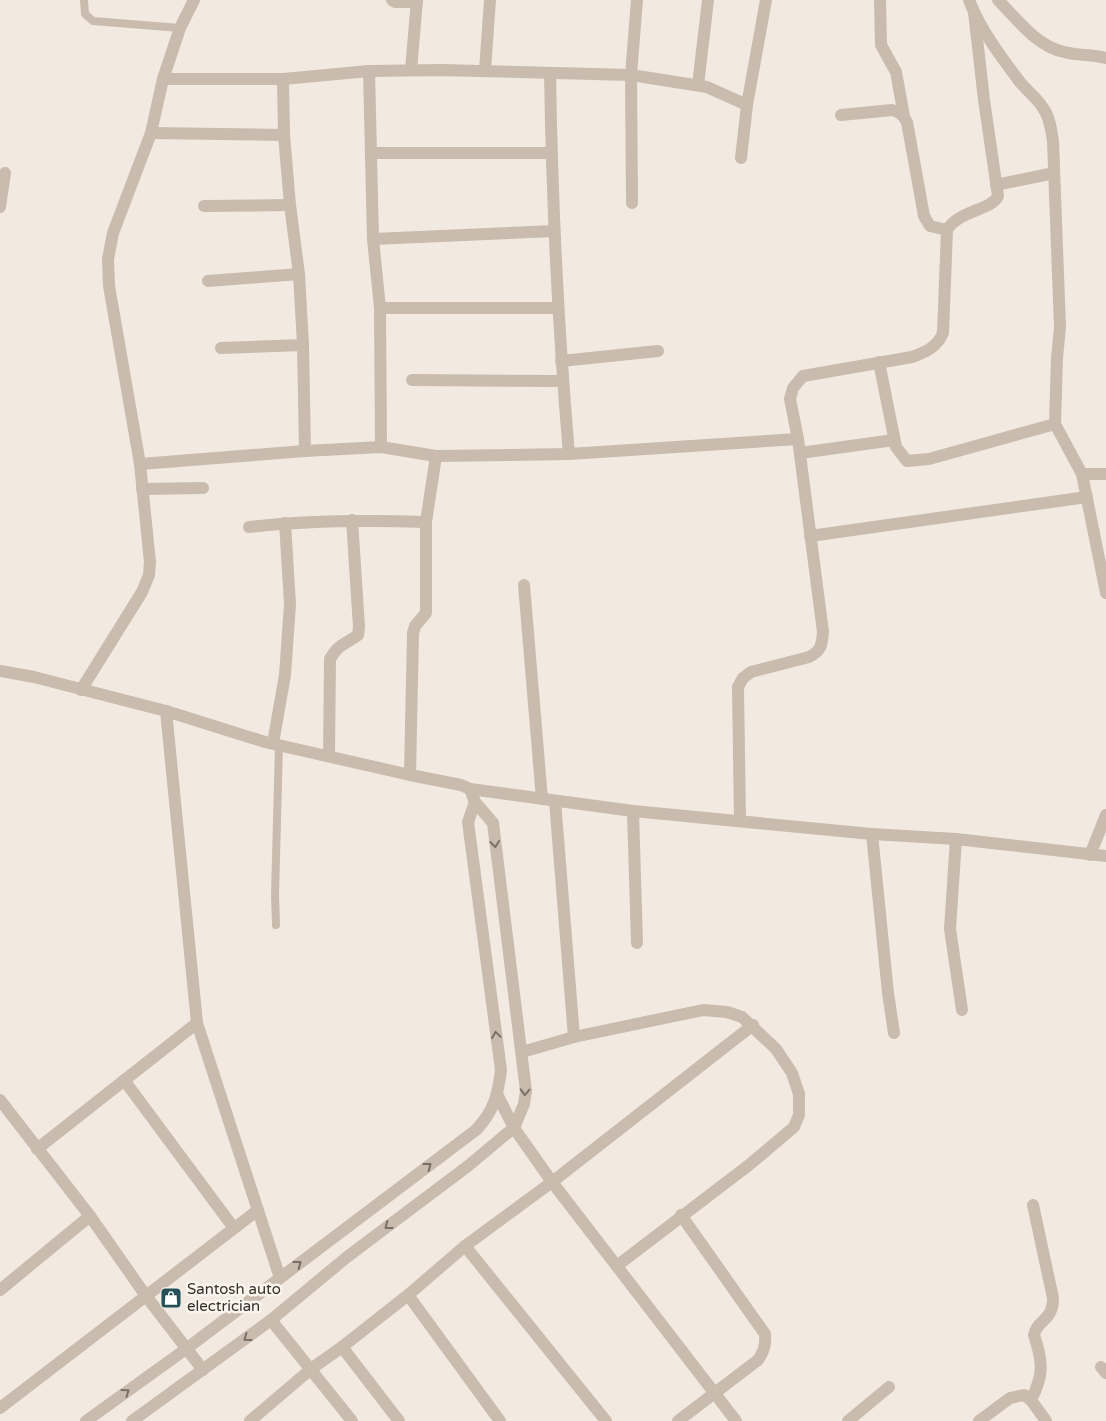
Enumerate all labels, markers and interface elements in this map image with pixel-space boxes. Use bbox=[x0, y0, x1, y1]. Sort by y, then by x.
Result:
one-way arrow bbox=[489, 841, 500, 849]
one-way arrow bbox=[491, 1031, 502, 1039]
one-way arrow bbox=[519, 1089, 530, 1097]
one-way arrow bbox=[422, 1164, 431, 1172]
one-way arrow bbox=[385, 1221, 394, 1229]
one-way arrow bbox=[292, 1261, 302, 1270]
place label: Santosh auto electrician bbox=[187, 1280, 281, 1315]
shop icon: Santosh auto electrician bbox=[159, 1286, 183, 1310]
one-way arrow bbox=[243, 1332, 253, 1341]
one-way arrow bbox=[120, 1389, 130, 1398]

